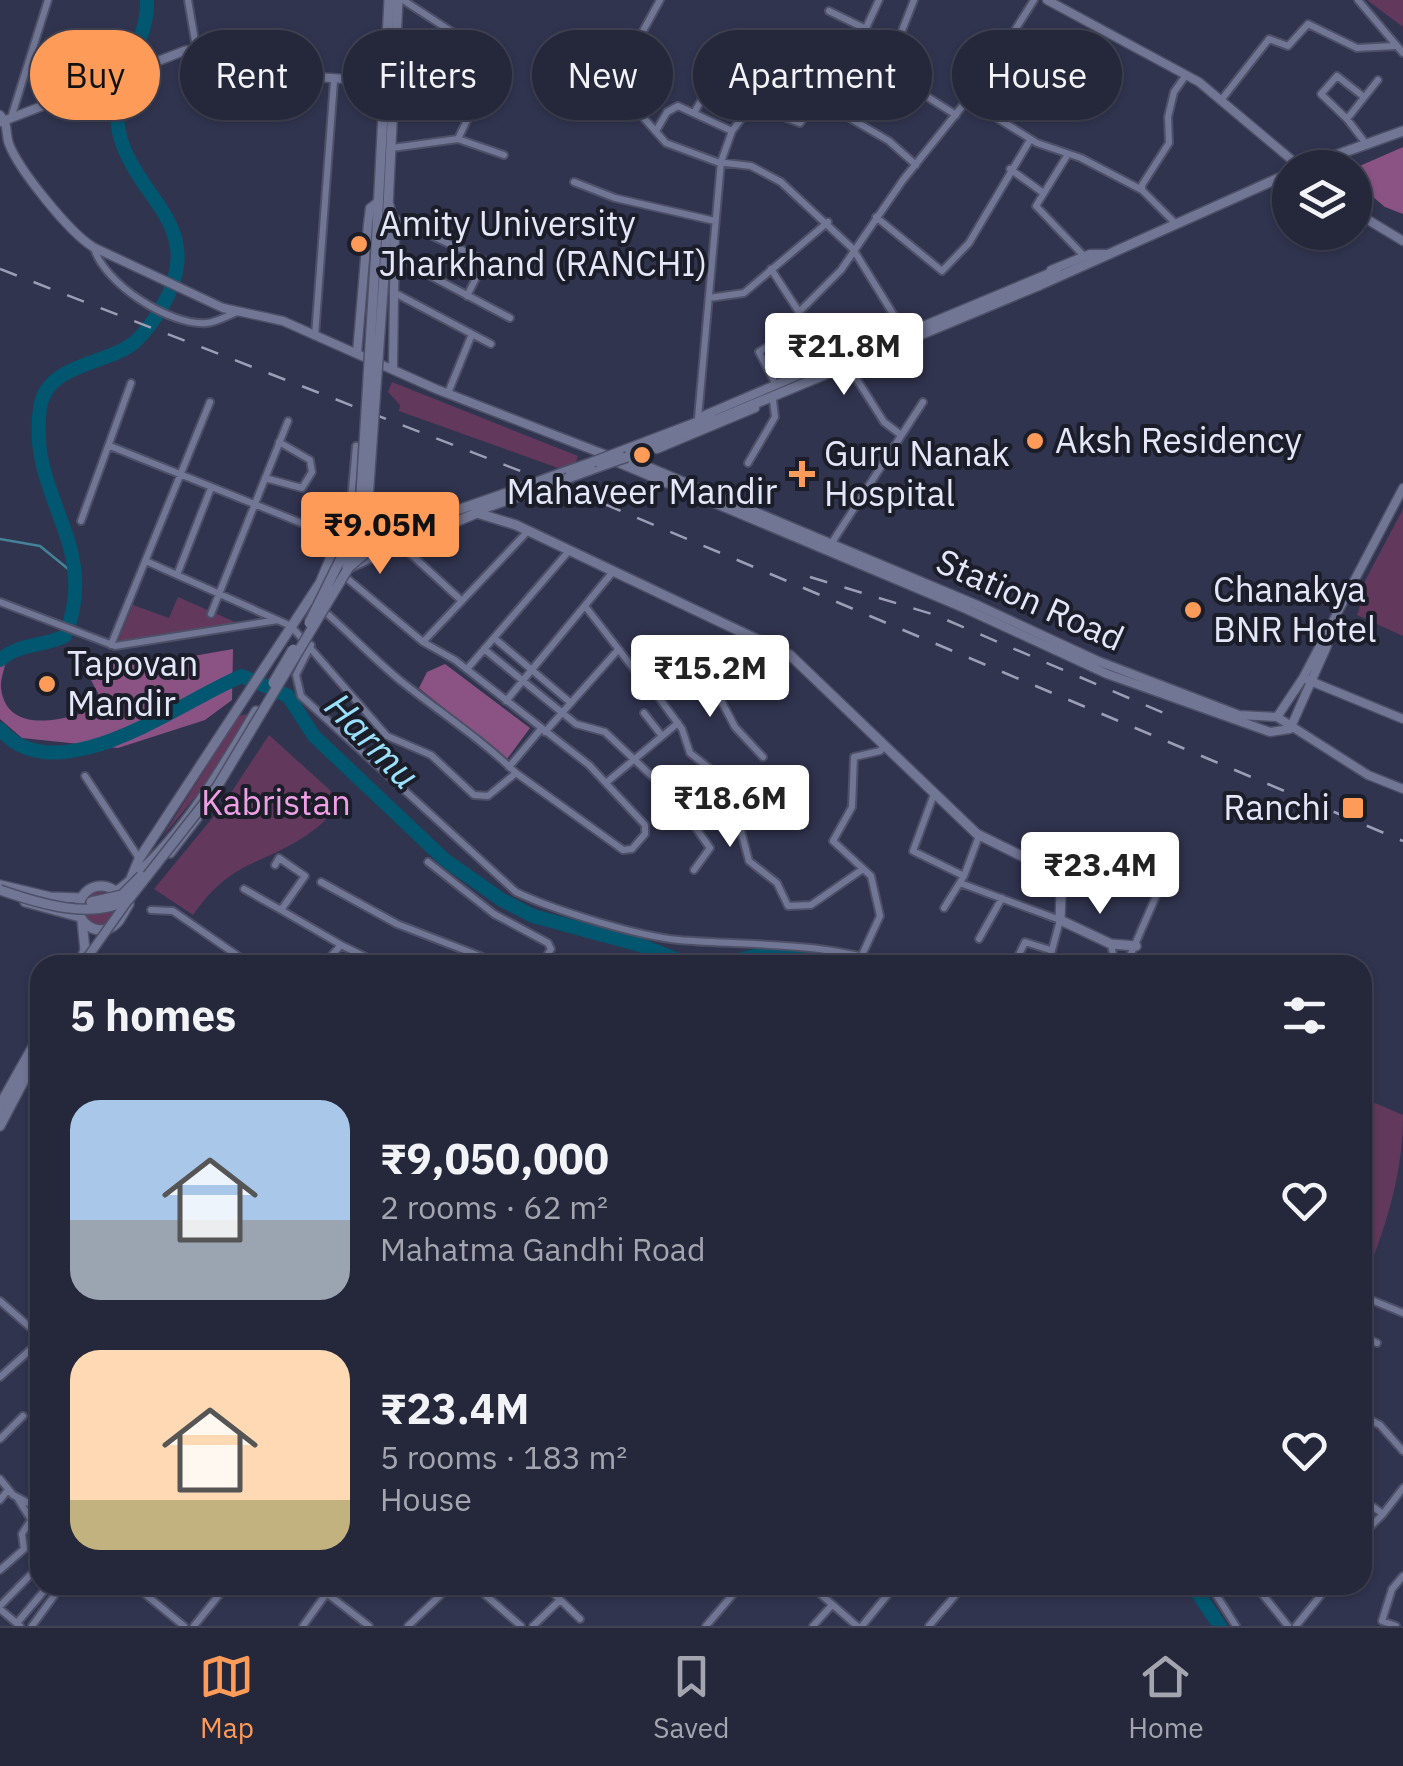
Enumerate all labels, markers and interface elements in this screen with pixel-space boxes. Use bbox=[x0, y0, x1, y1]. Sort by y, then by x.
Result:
chip: Buy bbox=[30, 30, 160, 120]
chip: Rent bbox=[180, 30, 323, 120]
chip: Filters bbox=[343, 30, 512, 120]
chip: New bbox=[532, 30, 673, 120]
chip: Apartment bbox=[693, 30, 932, 120]
chip: House bbox=[952, 30, 1122, 120]
map controls bbox=[1272, 150, 1372, 250]
button: layers bbox=[1272, 150, 1372, 250]
place label: Amity University Jharkhand (RANCHI) bbox=[379, 200, 707, 286]
marker: Amity University Jharkhand (RANCHI) bbox=[348, 233, 370, 255]
pin: ₹21.8M bbox=[763, 313, 925, 398]
text: ₹21.8M bbox=[787, 324, 901, 366]
place label: Aksh Residency bbox=[1055, 417, 1302, 463]
place label: Guru Nanak Hospital bbox=[824, 430, 1010, 516]
marker: Aksh Residency bbox=[1024, 430, 1046, 452]
marker: Mahaveer Mandir bbox=[631, 444, 653, 466]
marker: Guru Nanak Hospital bbox=[789, 461, 815, 487]
place label: Mahaveer Mandir bbox=[507, 468, 778, 514]
pin: ₹9.05M bbox=[299, 492, 461, 577]
text: ₹9.05M bbox=[323, 503, 437, 545]
street label: Station Road bbox=[929, 537, 1131, 661]
place label: Chanakya BNR Hotel bbox=[1213, 566, 1377, 652]
marker: Chanakya BNR Hotel bbox=[1182, 599, 1204, 621]
pin: ₹15.2M bbox=[629, 635, 791, 720]
place label: Tapovan Mandir bbox=[67, 640, 198, 726]
text: ₹15.2M bbox=[653, 646, 767, 688]
marker: Tapovan Mandir bbox=[36, 673, 58, 695]
water label: Harmu bbox=[315, 681, 431, 799]
pin: ₹18.6M bbox=[649, 765, 811, 850]
text: ₹18.6M bbox=[673, 776, 787, 818]
park label: Kabristan bbox=[201, 779, 351, 825]
place label: Ranchi bbox=[1223, 784, 1330, 830]
marker: Ranchi bbox=[1340, 795, 1366, 821]
pin: ₹23.4M bbox=[1019, 832, 1181, 917]
text: ₹23.4M bbox=[1043, 843, 1157, 885]
text: 5 homes bbox=[70, 988, 236, 1043]
icon: filters bbox=[1277, 988, 1332, 1043]
text: ₹9,050,000 bbox=[380, 1131, 609, 1186]
icon: home bbox=[150, 1140, 270, 1260]
icon: heart bbox=[1277, 1173, 1332, 1228]
text: 2 rooms · 62 m² bbox=[380, 1186, 608, 1228]
text: Mahatma Gandhi Road bbox=[380, 1228, 706, 1270]
text: ₹23.4M bbox=[380, 1381, 529, 1436]
icon: home bbox=[150, 1390, 270, 1510]
icon: heart bbox=[1277, 1423, 1332, 1478]
text: 5 rooms · 183 m² bbox=[380, 1436, 627, 1478]
text: House bbox=[380, 1478, 472, 1520]
tab: Map bbox=[199, 1649, 254, 1746]
tab: Saved bbox=[653, 1649, 729, 1746]
tab: Home bbox=[1128, 1649, 1204, 1746]

